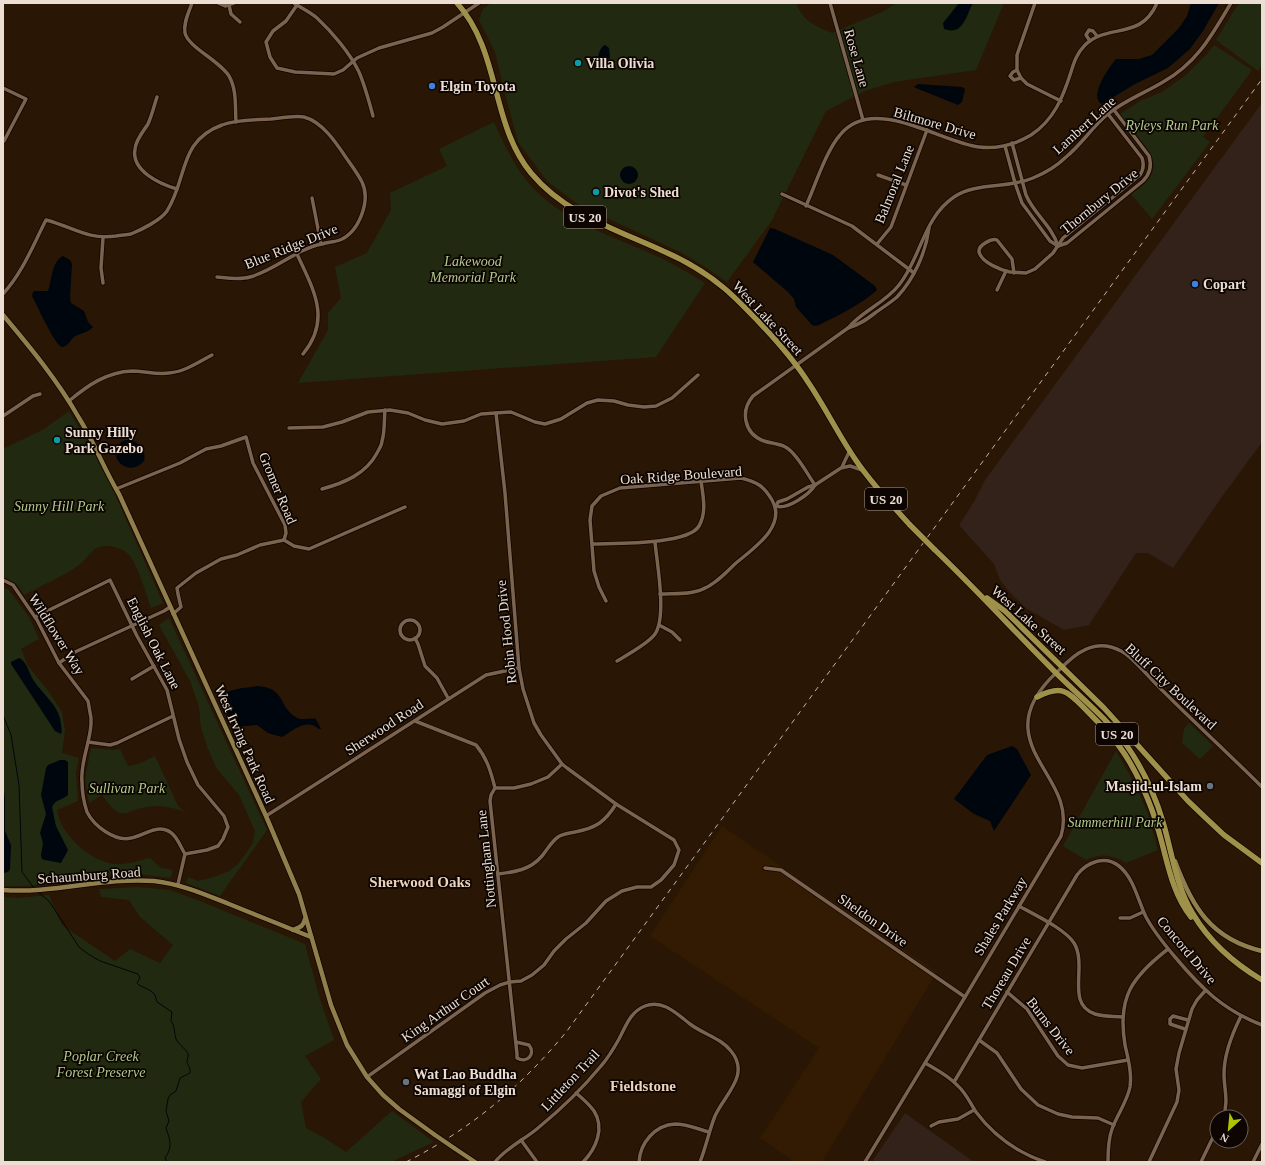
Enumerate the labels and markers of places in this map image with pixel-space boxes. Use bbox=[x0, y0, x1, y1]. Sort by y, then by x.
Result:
place label: Villa Olivia bbox=[586, 56, 654, 71]
marker: Villa Olivia bbox=[573, 58, 583, 68]
place label: Elgin Toyota bbox=[440, 79, 516, 94]
marker: Elgin Toyota bbox=[427, 81, 437, 91]
place label: Divot's Shed bbox=[604, 185, 679, 200]
marker: Divot's Shed bbox=[591, 187, 601, 197]
place label: Copart bbox=[1203, 277, 1246, 292]
marker: Copart bbox=[1190, 279, 1200, 289]
place label: Sunny Hilly Park Gazebo bbox=[65, 425, 143, 456]
marker: Sunny Hilly Park Gazebo bbox=[52, 435, 62, 445]
place label: Masjid-ul-Islam bbox=[1106, 779, 1202, 794]
marker: Masjid-ul-Islam bbox=[1205, 781, 1215, 791]
place label: Wat Lao Buddha Samaggi of Elgin bbox=[414, 1067, 517, 1098]
marker: Wat Lao Buddha Samaggi of Elgin bbox=[401, 1077, 411, 1087]

